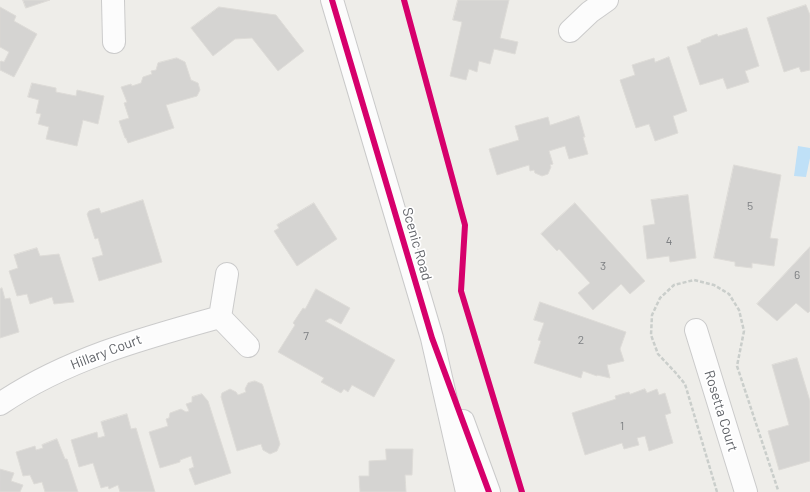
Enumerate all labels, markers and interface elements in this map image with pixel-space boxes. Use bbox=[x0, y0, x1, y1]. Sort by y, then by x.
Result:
house number: 5 bbox=[747, 199, 753, 213]
street label: Scenic Road bbox=[399, 206, 435, 282]
house number: 4 bbox=[666, 234, 672, 248]
house number: 3 bbox=[600, 259, 606, 273]
house number: 6 bbox=[794, 268, 800, 282]
house number: 7 bbox=[303, 329, 309, 343]
street label: Hillary Court bbox=[68, 331, 144, 373]
house number: 2 bbox=[578, 333, 584, 347]
street label: Rosetta Court bbox=[701, 368, 741, 454]
house number: 1 bbox=[620, 419, 624, 433]

